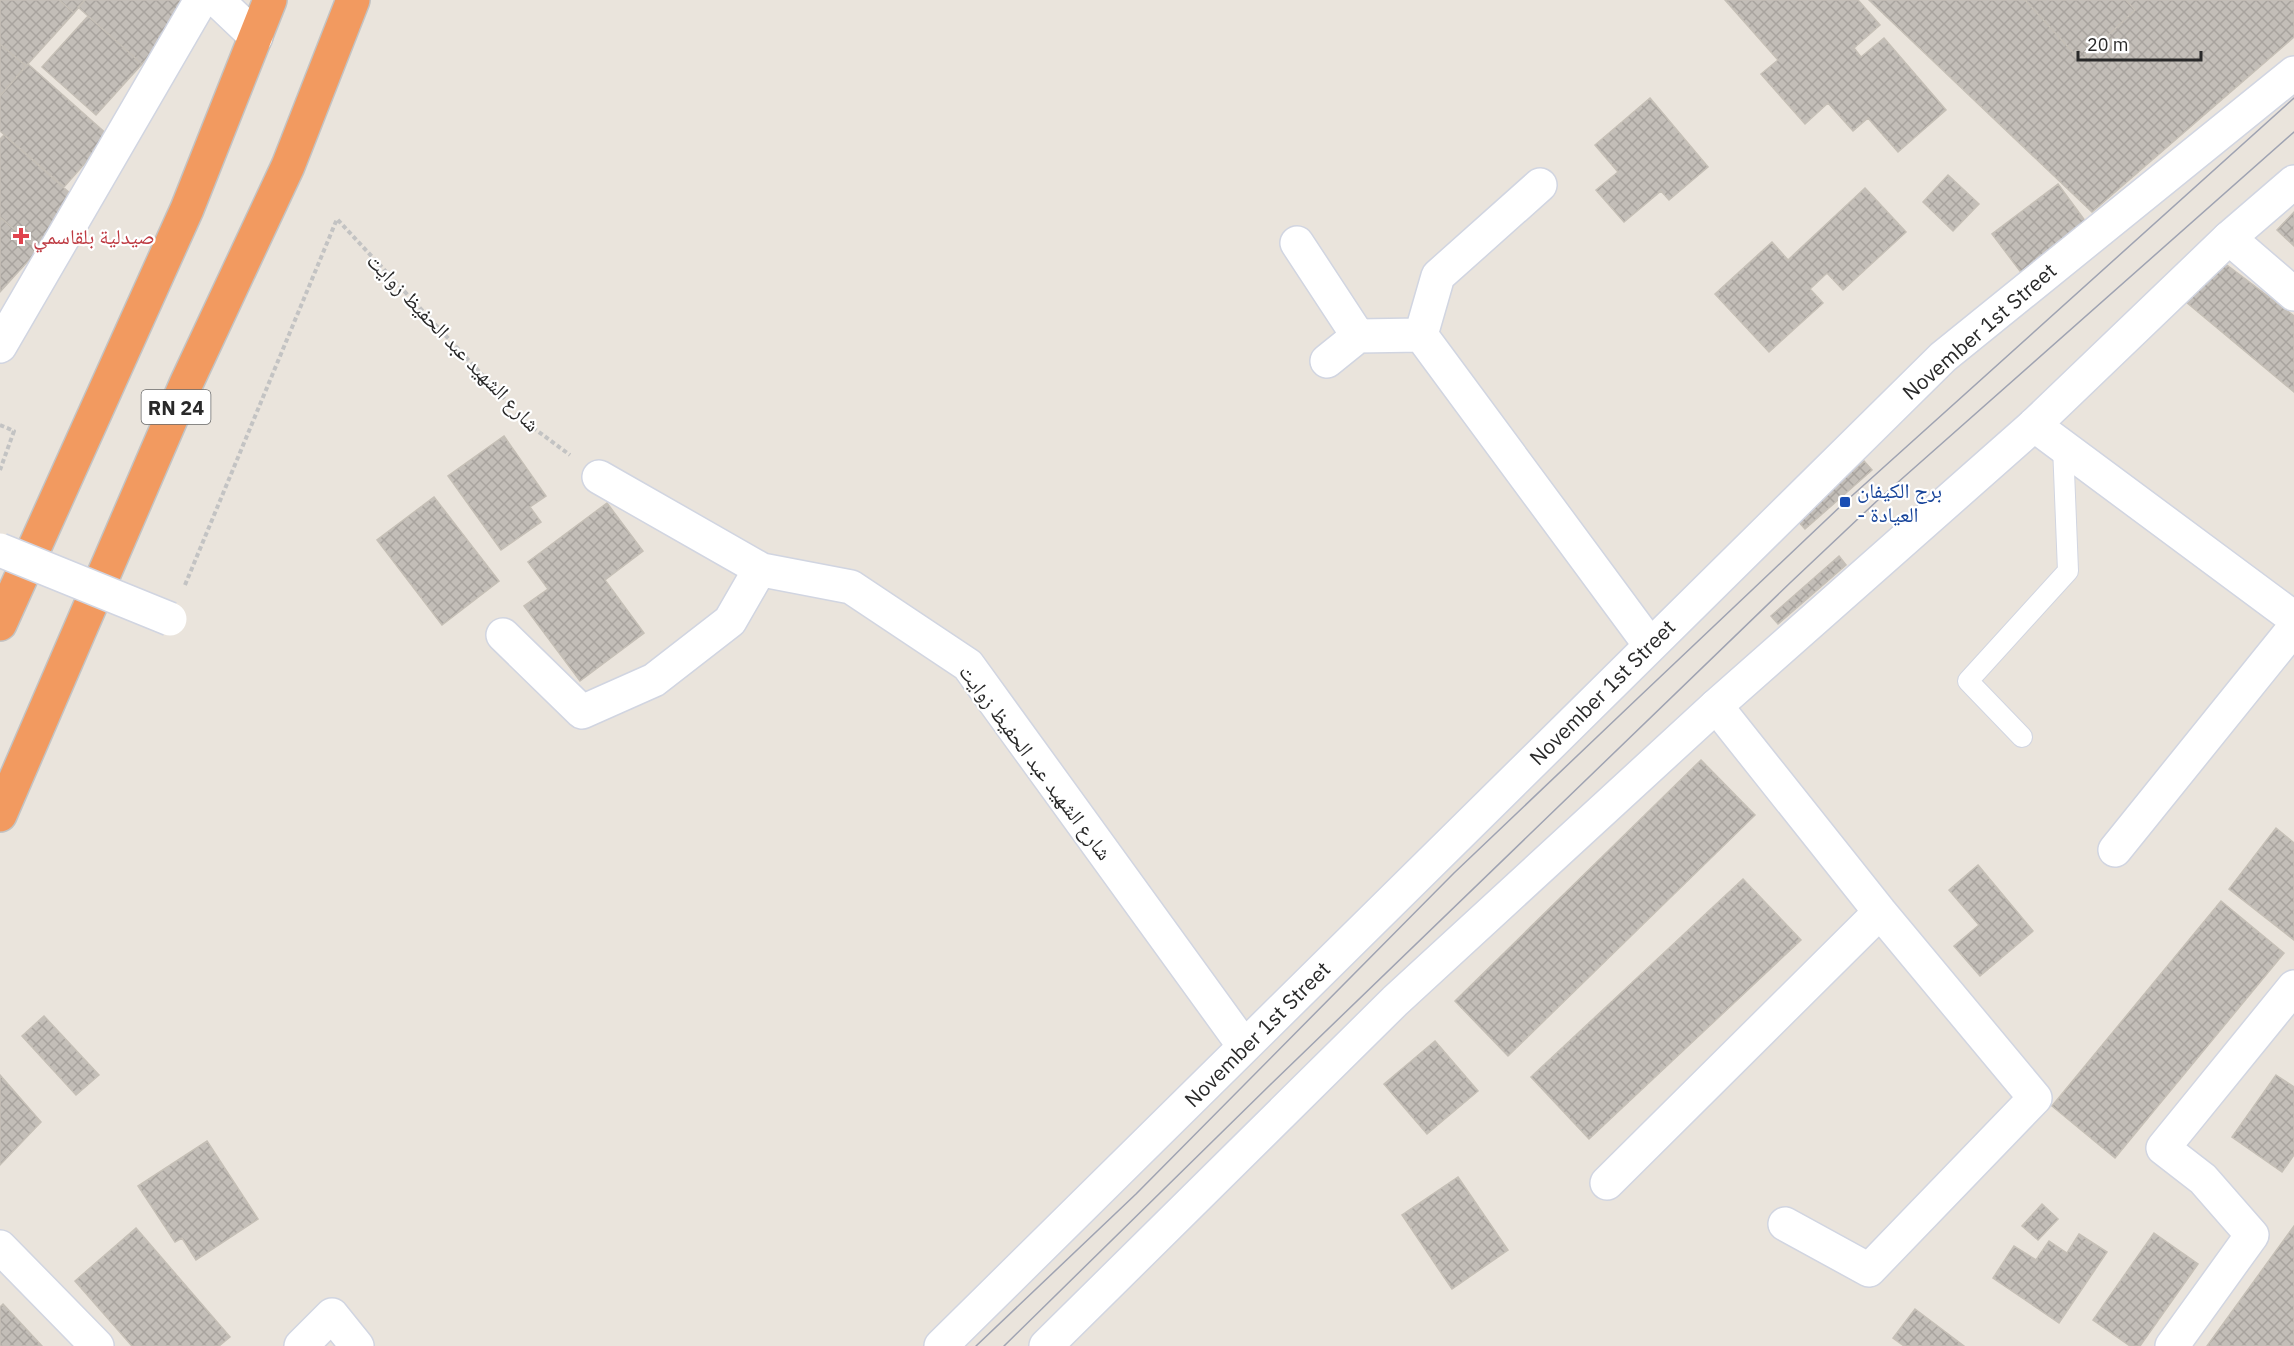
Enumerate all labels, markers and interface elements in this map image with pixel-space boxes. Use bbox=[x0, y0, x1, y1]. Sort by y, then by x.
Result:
scale bar bbox=[2078, 24, 2201, 62]
text: 20 m bbox=[2087, 33, 2129, 56]
place label: صيدلية بلقاسمي bbox=[33, 222, 155, 253]
marker: صيدلية بلقاسمي bbox=[14, 229, 28, 243]
street label: شارع الشهيد عبد الحفيظ زوايت bbox=[361, 247, 547, 437]
street label: November 1st Street bbox=[1896, 256, 2062, 406]
road number: RN 24 bbox=[142, 390, 210, 424]
place label: برج الكيفان - العيادة bbox=[1857, 476, 1942, 528]
marker: برج الكيفان - العيادة bbox=[1838, 495, 1852, 509]
street label: November 1st Street bbox=[1523, 613, 1681, 771]
street label: شارع الشهيد عبد الحفيظ زوايت bbox=[953, 659, 1119, 865]
street label: November 1st Street bbox=[1178, 955, 1336, 1113]

